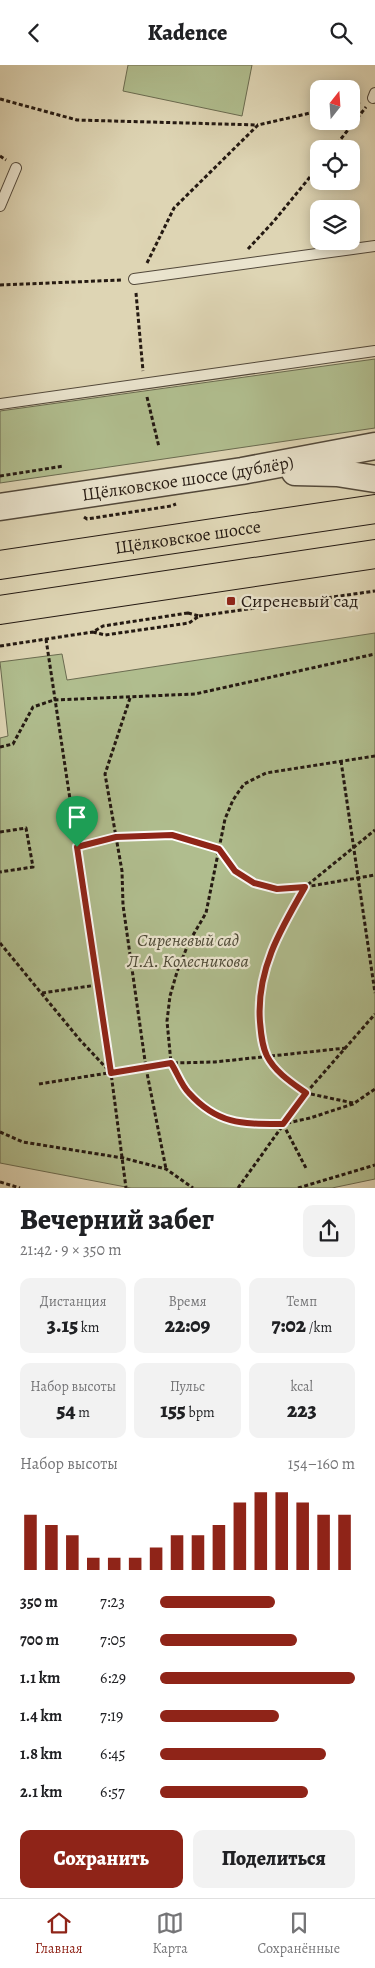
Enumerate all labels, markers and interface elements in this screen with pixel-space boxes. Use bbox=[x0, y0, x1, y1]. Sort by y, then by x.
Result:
text: Kadence bbox=[148, 18, 227, 48]
icon: back bbox=[20, 19, 48, 47]
icon: search bbox=[327, 19, 355, 47]
north arrow bbox=[310, 80, 360, 130]
map controls bbox=[310, 80, 360, 250]
button: locate bbox=[310, 140, 360, 190]
button: layers bbox=[310, 200, 360, 250]
street label: Щёлковское шоссе (дублёр) bbox=[80, 450, 296, 507]
street label: Щёлковское шоссе bbox=[113, 514, 263, 560]
place label: Сиреневый сад bbox=[241, 589, 358, 613]
marker: Сиреневый сад bbox=[225, 595, 237, 607]
pin bbox=[56, 796, 98, 847]
icon: arrive bbox=[63, 803, 91, 831]
park label: Сиреневый сад Л.А. Колесникова bbox=[126, 928, 249, 973]
text: Вечерний забег bbox=[20, 1201, 214, 1239]
button: share bbox=[303, 1205, 355, 1257]
text: 21:42 · 9 × 350 m bbox=[20, 1239, 122, 1261]
text: Дистанция bbox=[40, 1292, 107, 1311]
text: Время bbox=[168, 1292, 207, 1311]
text: Темп bbox=[287, 1292, 317, 1311]
text: 3.15 bbox=[47, 1311, 78, 1339]
text: 22:09 bbox=[165, 1311, 210, 1339]
text: 7:02 bbox=[272, 1311, 306, 1339]
text: km bbox=[78, 1318, 99, 1337]
text: /km bbox=[306, 1318, 332, 1337]
text: Набор высоты bbox=[30, 1377, 116, 1396]
text: Пульс bbox=[170, 1377, 205, 1396]
text: kcal bbox=[291, 1377, 313, 1396]
text: 54 bbox=[56, 1396, 75, 1424]
text: 155 bbox=[160, 1396, 186, 1424]
text: 223 bbox=[287, 1396, 317, 1424]
text: m bbox=[75, 1403, 90, 1422]
text: bpm bbox=[186, 1403, 215, 1422]
text: Набор высоты bbox=[20, 1453, 118, 1475]
text: 154–160 m bbox=[288, 1453, 355, 1475]
text: 350 m bbox=[20, 1591, 58, 1613]
text: 7:23 bbox=[100, 1591, 125, 1613]
text: 700 m bbox=[20, 1629, 59, 1651]
text: 7:05 bbox=[100, 1629, 126, 1651]
text: 1.1 km bbox=[20, 1667, 60, 1689]
text: 6:29 bbox=[100, 1667, 126, 1689]
text: 1.4 km bbox=[20, 1705, 62, 1727]
text: 7:19 bbox=[100, 1705, 123, 1727]
text: 1.8 km bbox=[20, 1743, 62, 1765]
text: 6:45 bbox=[100, 1743, 125, 1765]
text: 2.1 km bbox=[20, 1781, 62, 1803]
text: 6:57 bbox=[100, 1781, 125, 1803]
button: Сохранить bbox=[20, 1830, 183, 1888]
button: Поделиться bbox=[193, 1830, 355, 1888]
tab: Главная bbox=[35, 1909, 83, 1958]
tab: Карта bbox=[152, 1909, 188, 1958]
tab: Сохранённые bbox=[258, 1909, 340, 1958]

